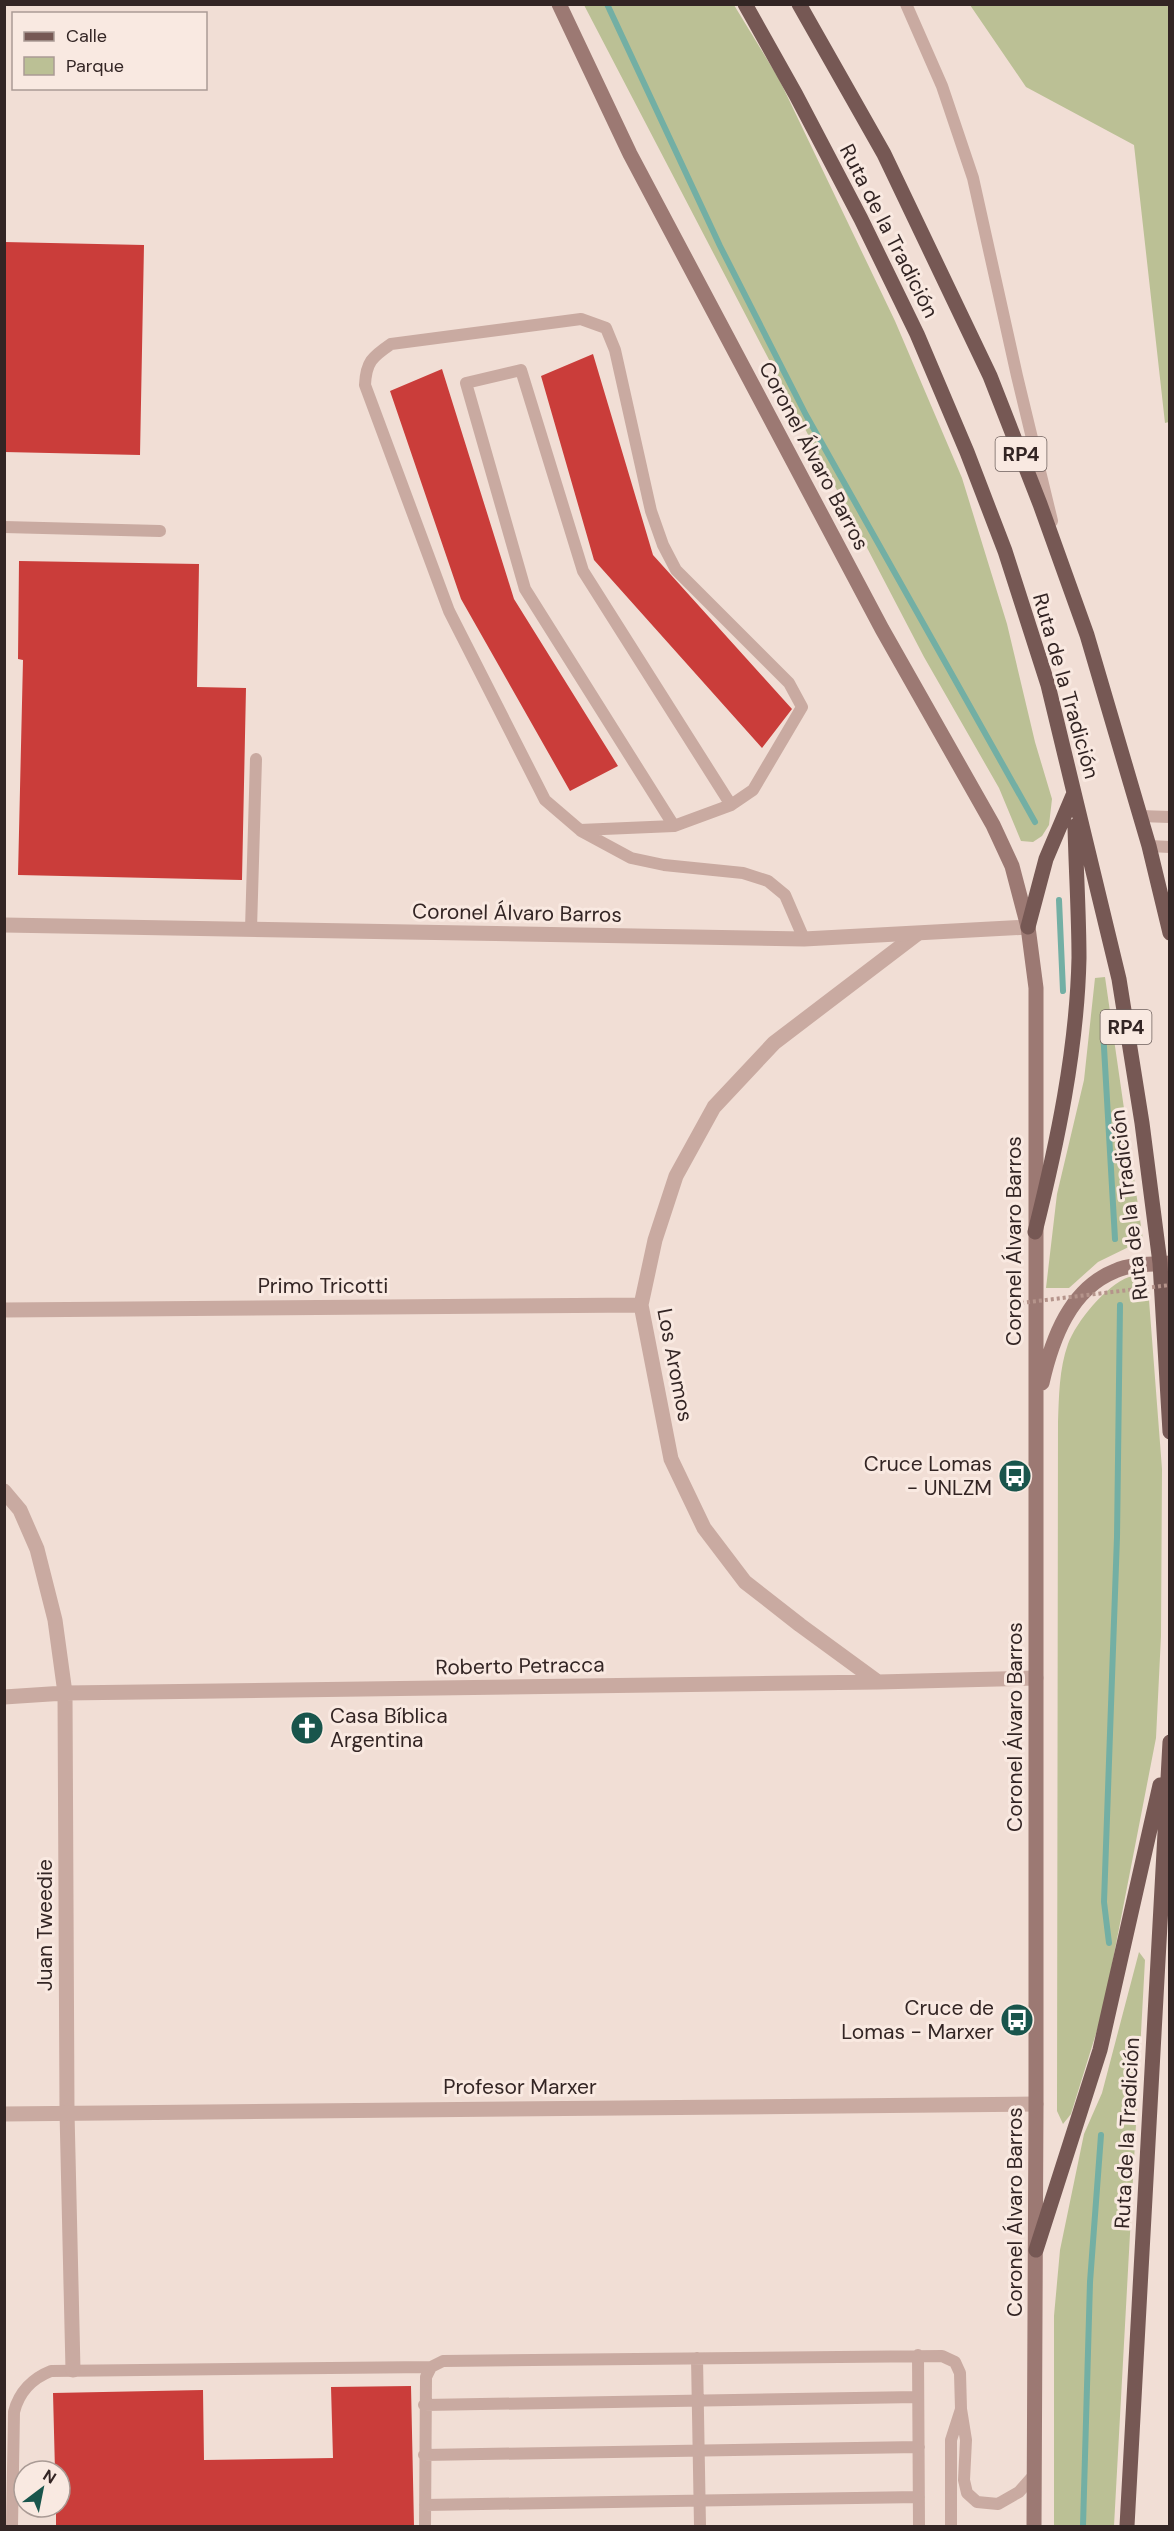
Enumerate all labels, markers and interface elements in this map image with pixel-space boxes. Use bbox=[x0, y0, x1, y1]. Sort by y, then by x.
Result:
legend bbox=[12, 12, 207, 90]
text: Calle bbox=[66, 24, 107, 48]
text: Parque bbox=[66, 54, 124, 78]
street label: Ruta de la Tradición bbox=[833, 139, 945, 323]
street label: Coronel Álvaro Barros bbox=[752, 357, 876, 555]
road number: RP4 bbox=[996, 437, 1046, 471]
street label: Ruta de la Tradición bbox=[1026, 590, 1106, 782]
street label: Coronel Álvaro Barros bbox=[412, 897, 622, 929]
road number: RP4 bbox=[1100, 1010, 1152, 1044]
street label: Ruta de la Tradición bbox=[1103, 1108, 1155, 1302]
street label: Coronel Álvaro Barros bbox=[1000, 1136, 1028, 1346]
street label: Primo Tricotti bbox=[258, 1272, 388, 1300]
street label: Los Aromos bbox=[650, 1306, 700, 1424]
place label: Cruce Lomas - UNLZM bbox=[864, 1450, 992, 1502]
bus stop icon: Cruce Lomas - UNLZM bbox=[997, 1458, 1033, 1494]
street label: Coronel Álvaro Barros bbox=[1001, 1622, 1029, 1832]
street label: Roberto Petracca bbox=[435, 1651, 605, 1681]
place label: Casa Bíblica Argentina bbox=[330, 1702, 448, 1754]
church icon: Casa Bíblica Argentina bbox=[289, 1710, 325, 1746]
street label: Juan Tweedie bbox=[31, 1859, 59, 1991]
place label: Cruce de Lomas - Marxer bbox=[841, 1994, 994, 2046]
bus stop icon: Cruce de Lomas - Marxer bbox=[999, 2002, 1035, 2038]
street label: Ruta de la Tradición bbox=[1108, 2037, 1146, 2229]
street label: Profesor Marxer bbox=[443, 2073, 597, 2101]
street label: Coronel Álvaro Barros bbox=[1001, 2107, 1029, 2317]
north arrow bbox=[12, 2459, 72, 2519]
text: N bbox=[39, 2465, 60, 2489]

